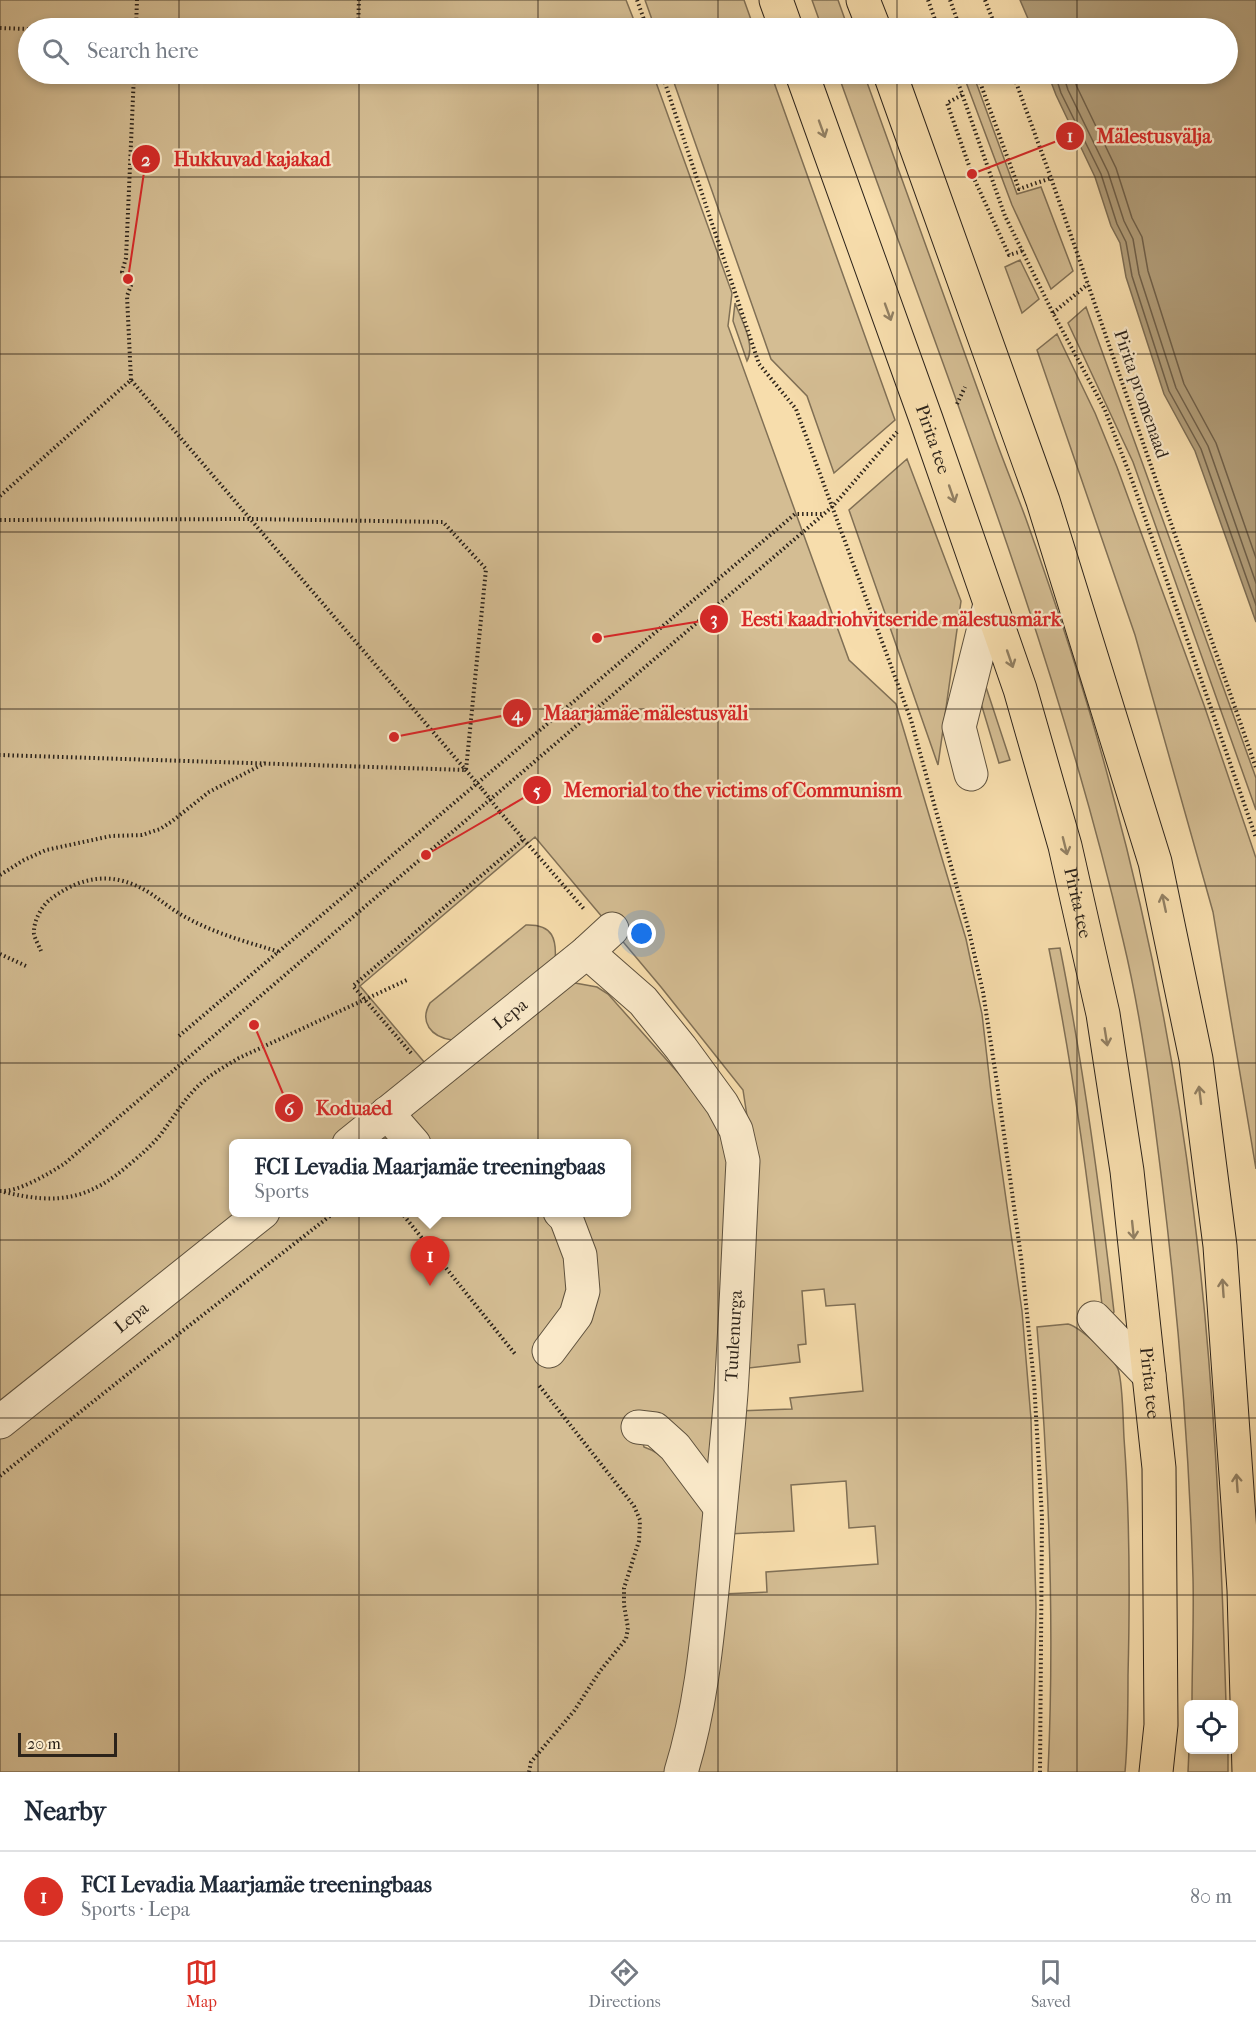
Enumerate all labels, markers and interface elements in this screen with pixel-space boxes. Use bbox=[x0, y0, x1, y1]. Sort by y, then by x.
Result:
search box bbox=[18, 18, 1238, 84]
icon: search bbox=[39, 35, 72, 68]
text: Search here bbox=[87, 38, 199, 64]
callout: Mälestusvälja bbox=[1055, 117, 1224, 155]
one-way arrow bbox=[817, 119, 828, 137]
text: Mälestusvälja bbox=[1096, 125, 1212, 148]
text: 1 bbox=[1067, 126, 1073, 147]
callout: Hukkuvad kajakad bbox=[131, 140, 342, 178]
text: Hukkuvad kajakad bbox=[173, 148, 332, 171]
text: 2 bbox=[141, 150, 151, 171]
one-way arrow bbox=[883, 302, 894, 321]
street label: Pirita promenaad bbox=[1109, 327, 1173, 461]
street label: Pirita tee bbox=[911, 402, 955, 477]
one-way arrow bbox=[948, 484, 959, 503]
callout: Eesti kaadriohvitseride mälestusmärk bbox=[699, 600, 1073, 638]
text: Eesti kaadriohvitseride mälestusmärk bbox=[741, 608, 1062, 631]
text: 3 bbox=[710, 609, 718, 630]
one-way arrow bbox=[1005, 649, 1016, 668]
callout: Maarjamäe mälestusväli bbox=[502, 694, 761, 732]
text: Maarjamäe mälestusväli bbox=[543, 702, 750, 725]
text: 4 bbox=[511, 704, 524, 725]
callout: Memorial to the victims of Communism bbox=[522, 771, 914, 809]
text: Memorial to the victims of Communism bbox=[563, 779, 903, 802]
text: 5 bbox=[533, 781, 541, 802]
one-way arrow bbox=[1060, 836, 1071, 855]
street label: Pirita tee bbox=[1060, 865, 1096, 940]
one-way arrow bbox=[1158, 894, 1169, 913]
your location bbox=[627, 919, 656, 948]
street label: Lepa bbox=[489, 994, 532, 1034]
one-way arrow bbox=[1101, 1026, 1112, 1046]
one-way arrow bbox=[1195, 1085, 1206, 1105]
callout: Koduaed bbox=[274, 1089, 405, 1127]
text: Koduaed bbox=[316, 1097, 393, 1120]
text: 6 bbox=[284, 1099, 295, 1120]
popup bbox=[229, 1139, 631, 1217]
text: FCI Levadia Maarjamäe treeningbaas bbox=[255, 1154, 605, 1180]
text: Sports bbox=[255, 1180, 309, 1203]
one-way arrow bbox=[1128, 1219, 1139, 1239]
pin: 1 bbox=[410, 1236, 450, 1286]
one-way arrow bbox=[1217, 1279, 1228, 1299]
street label: Tuulenurga bbox=[721, 1289, 747, 1382]
street label: Lepa bbox=[110, 1297, 153, 1337]
street label: Pirita tee bbox=[1136, 1346, 1164, 1420]
one-way arrow bbox=[1231, 1473, 1242, 1493]
map controls bbox=[1184, 1700, 1238, 1754]
button: locate bbox=[1184, 1700, 1238, 1754]
scale bar bbox=[18, 1730, 117, 1758]
text: 20 m bbox=[27, 1734, 61, 1753]
text: Nearby bbox=[24, 1796, 106, 1827]
text: FCI Levadia Maarjamäe treeningbaas bbox=[81, 1872, 432, 1898]
text: 1 bbox=[40, 1885, 47, 1908]
text: 80 m bbox=[1190, 1885, 1232, 1908]
text: Sports · Lepa bbox=[81, 1898, 190, 1921]
tab: Map bbox=[185, 1956, 218, 2011]
tab: Directions bbox=[589, 1956, 661, 2011]
tab: Saved bbox=[1031, 1956, 1071, 2011]

